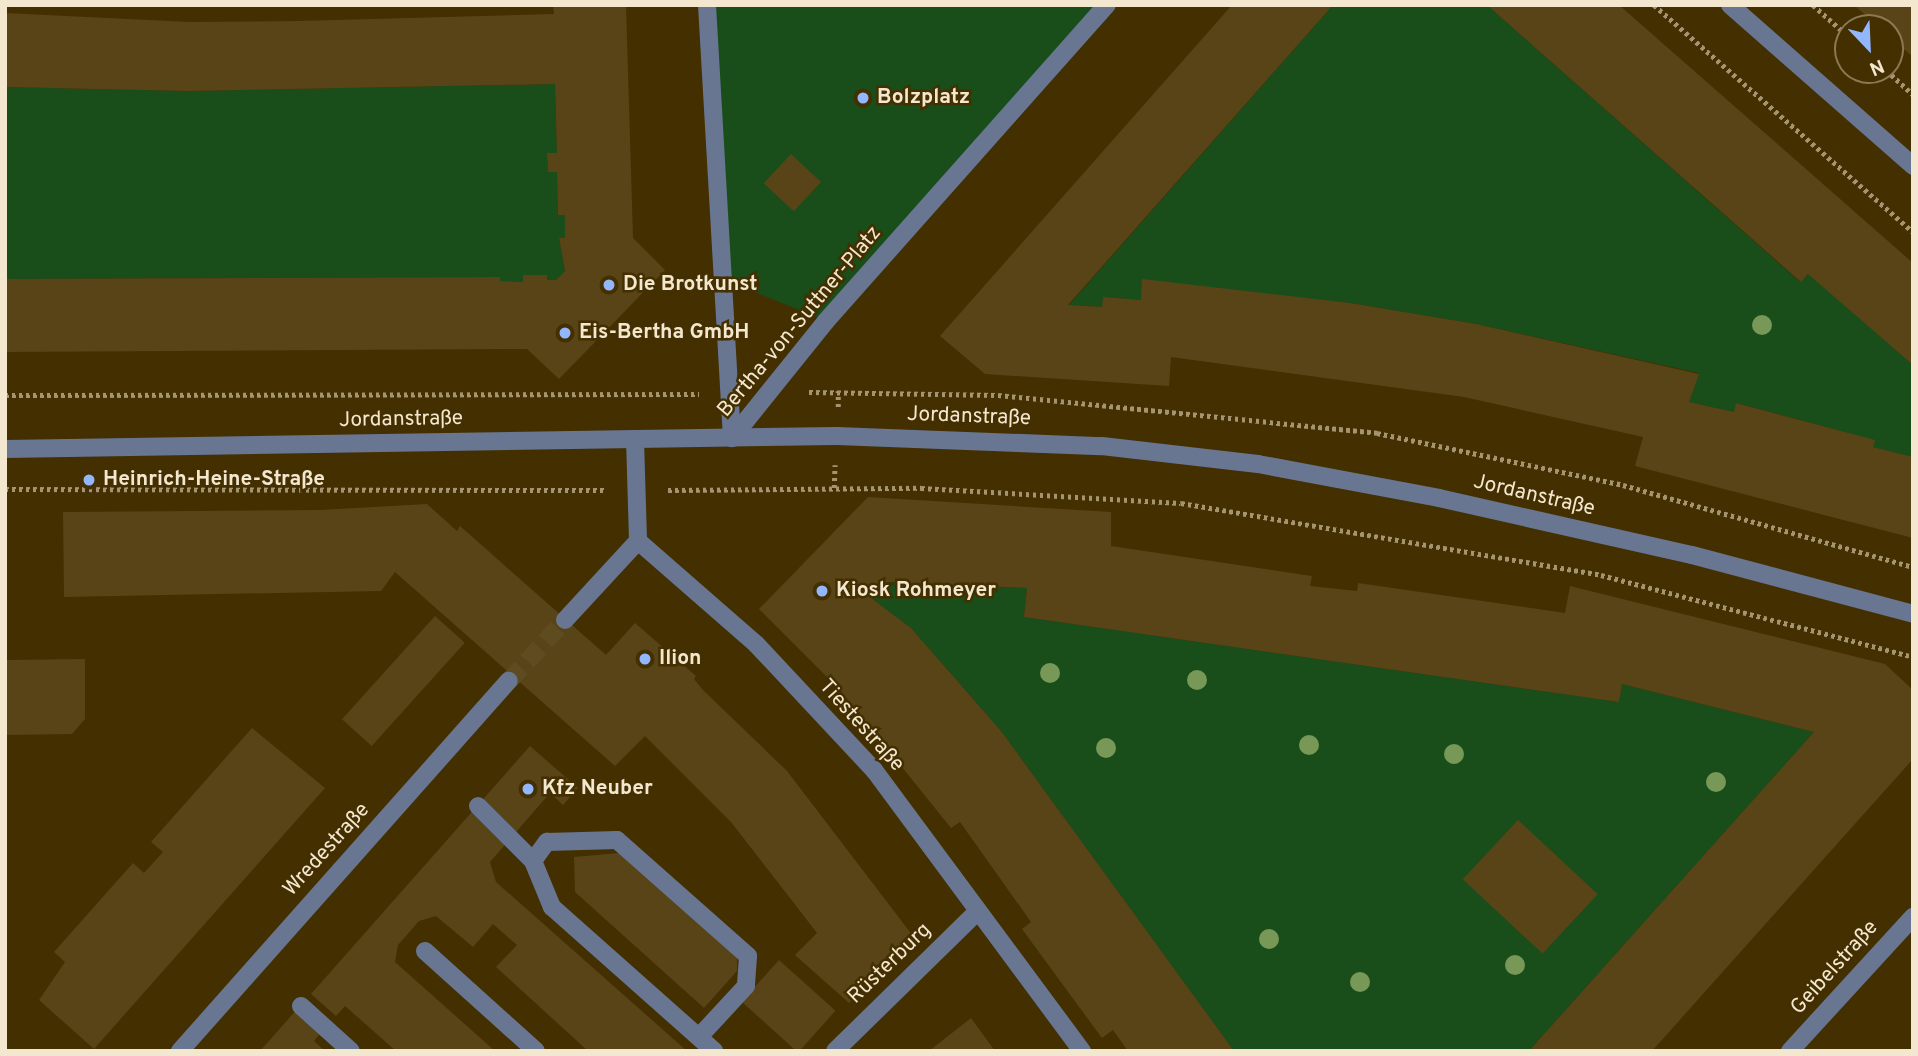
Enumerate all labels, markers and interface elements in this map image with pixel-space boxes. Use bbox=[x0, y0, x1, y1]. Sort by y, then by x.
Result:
north arrow bbox=[1834, 14, 1904, 84]
text: N bbox=[1865, 53, 1887, 80]
place label: Bolzplatz bbox=[877, 85, 970, 111]
marker: Bolzplatz bbox=[855, 90, 871, 106]
street label: Bertha-von-Suttner-Platz bbox=[713, 221, 887, 423]
place label: Die Brotkunst bbox=[623, 272, 758, 298]
marker: Die Brotkunst bbox=[601, 277, 617, 293]
place label: Eis-Bertha GmbH bbox=[579, 320, 749, 346]
marker: Eis-Bertha GmbH bbox=[557, 325, 573, 341]
street label: Jordanstraße bbox=[907, 402, 1031, 432]
street label: Jordanstraße bbox=[339, 406, 463, 434]
place label: Heinrich-Heine-Straße bbox=[103, 467, 325, 493]
street label: Jordanstraße bbox=[1471, 470, 1597, 522]
marker: Heinrich-Heine-Straße bbox=[81, 472, 97, 488]
place label: Kiosk Rohmeyer bbox=[836, 578, 996, 604]
marker: Kiosk Rohmeyer bbox=[814, 583, 830, 599]
place label: Ilion bbox=[659, 646, 701, 672]
marker: Ilion bbox=[637, 651, 653, 667]
street label: Tiestestraße bbox=[813, 675, 909, 777]
place label: Kfz Neuber bbox=[542, 776, 653, 802]
marker: Kfz Neuber bbox=[520, 781, 536, 797]
street label: Wredestraße bbox=[278, 798, 376, 902]
street label: Geibelstraße bbox=[1786, 916, 1884, 1020]
street label: Rüsterburg bbox=[843, 918, 937, 1010]

